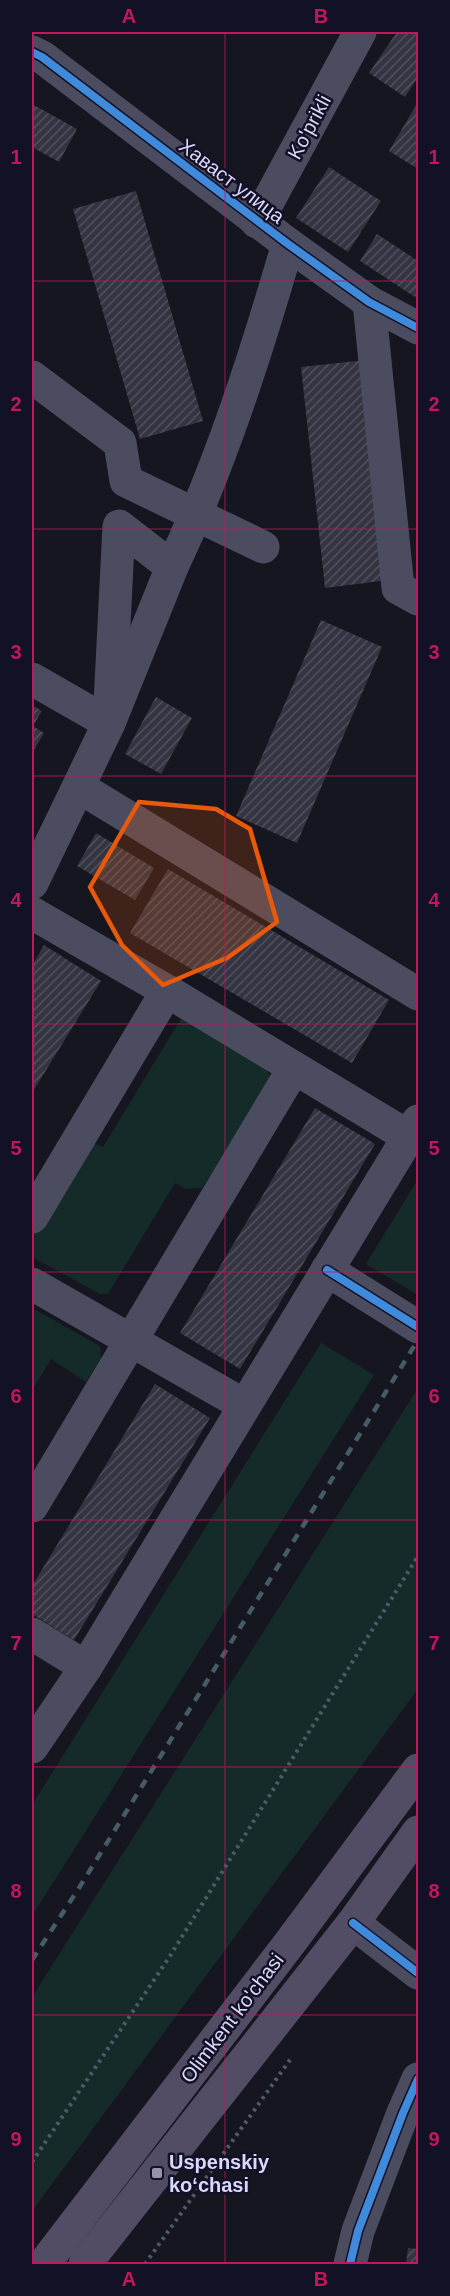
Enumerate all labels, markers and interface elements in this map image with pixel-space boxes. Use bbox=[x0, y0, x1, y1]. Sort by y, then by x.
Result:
text: A bbox=[122, 5, 136, 27]
text: B bbox=[314, 5, 328, 27]
street label: Ko'prikli bbox=[283, 91, 335, 163]
street label: Хаваст улица bbox=[175, 134, 290, 228]
text: 1 bbox=[10, 146, 22, 168]
text: 1 bbox=[428, 146, 440, 168]
text: 2 bbox=[10, 393, 22, 415]
text: 2 bbox=[428, 393, 440, 415]
text: 3 bbox=[10, 641, 22, 663]
text: 3 bbox=[428, 641, 440, 663]
text: 4 bbox=[10, 889, 22, 911]
text: 4 bbox=[428, 889, 440, 911]
text: 5 bbox=[10, 1137, 22, 1159]
text: 5 bbox=[428, 1137, 440, 1159]
text: 6 bbox=[10, 1385, 22, 1407]
text: 6 bbox=[428, 1385, 440, 1407]
text: 7 bbox=[10, 1632, 22, 1654]
text: 7 bbox=[428, 1632, 440, 1654]
text: 8 bbox=[10, 1880, 22, 1902]
text: 8 bbox=[428, 1880, 440, 1902]
street label: Olimkent ko'chasi bbox=[176, 1949, 288, 2087]
text: 9 bbox=[10, 2128, 22, 2150]
text: 9 bbox=[428, 2128, 440, 2150]
place label: Uspenskiy koʻchasi bbox=[169, 2151, 270, 2196]
marker: Uspenskiy koʻchasi bbox=[150, 2166, 164, 2180]
text: A bbox=[122, 2268, 136, 2290]
text: B bbox=[314, 2268, 328, 2290]

